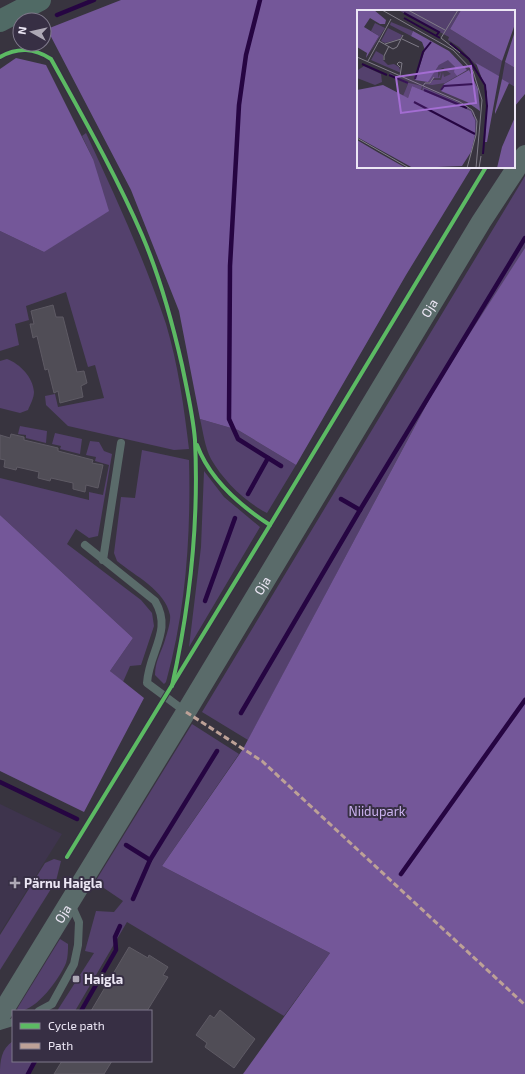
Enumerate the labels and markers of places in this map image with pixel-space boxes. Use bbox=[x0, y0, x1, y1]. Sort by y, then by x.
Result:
place label: Pärnu Haigla bbox=[24, 875, 102, 891]
marker: Pärnu Haigla bbox=[9, 877, 21, 889]
place label: Haigla bbox=[84, 971, 123, 987]
marker: Haigla bbox=[71, 974, 81, 984]

